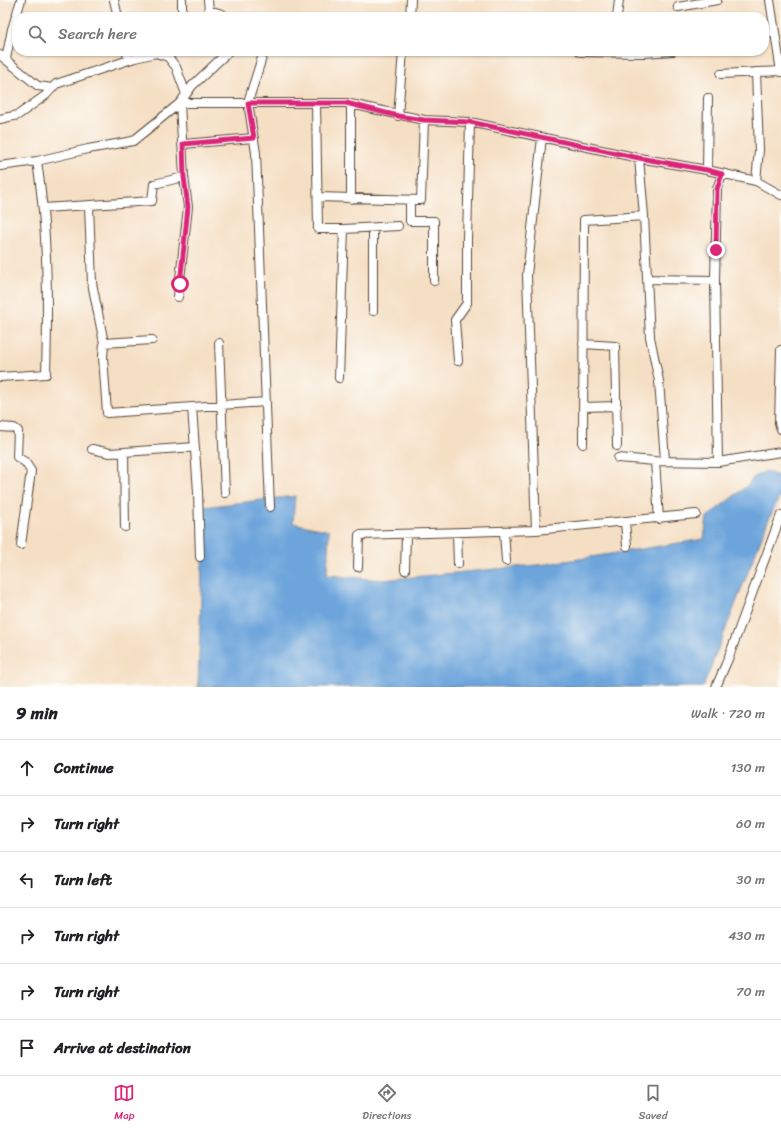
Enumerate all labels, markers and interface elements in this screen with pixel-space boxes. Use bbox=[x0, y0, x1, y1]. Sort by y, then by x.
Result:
search box bbox=[12, 12, 769, 56]
text: Search here bbox=[58, 21, 137, 47]
icon: search bbox=[26, 23, 48, 45]
route end bbox=[707, 241, 725, 259]
route start bbox=[171, 275, 189, 293]
text: 9 min bbox=[16, 698, 58, 728]
text: Walk · 720 m bbox=[691, 702, 765, 725]
text: Continue bbox=[54, 755, 114, 781]
text: 130 m bbox=[731, 756, 765, 779]
icon: ahead bbox=[16, 757, 38, 779]
text: Turn right bbox=[54, 811, 119, 837]
text: 60 m bbox=[736, 812, 765, 835]
icon: right bbox=[16, 813, 38, 835]
text: Turn left bbox=[54, 867, 112, 893]
text: 30 m bbox=[736, 868, 765, 891]
icon: left bbox=[16, 869, 38, 891]
text: Turn right bbox=[54, 923, 119, 949]
text: 430 m bbox=[728, 924, 765, 947]
icon: right bbox=[16, 925, 38, 947]
text: Turn right bbox=[54, 979, 119, 1005]
text: 70 m bbox=[736, 980, 765, 1003]
icon: right bbox=[16, 981, 38, 1003]
text: Arrive at destination bbox=[54, 1035, 191, 1061]
icon: arrive bbox=[16, 1037, 38, 1059]
tab: Map bbox=[113, 1082, 135, 1125]
tab: Directions bbox=[362, 1082, 412, 1125]
tab: Saved bbox=[639, 1082, 668, 1125]

